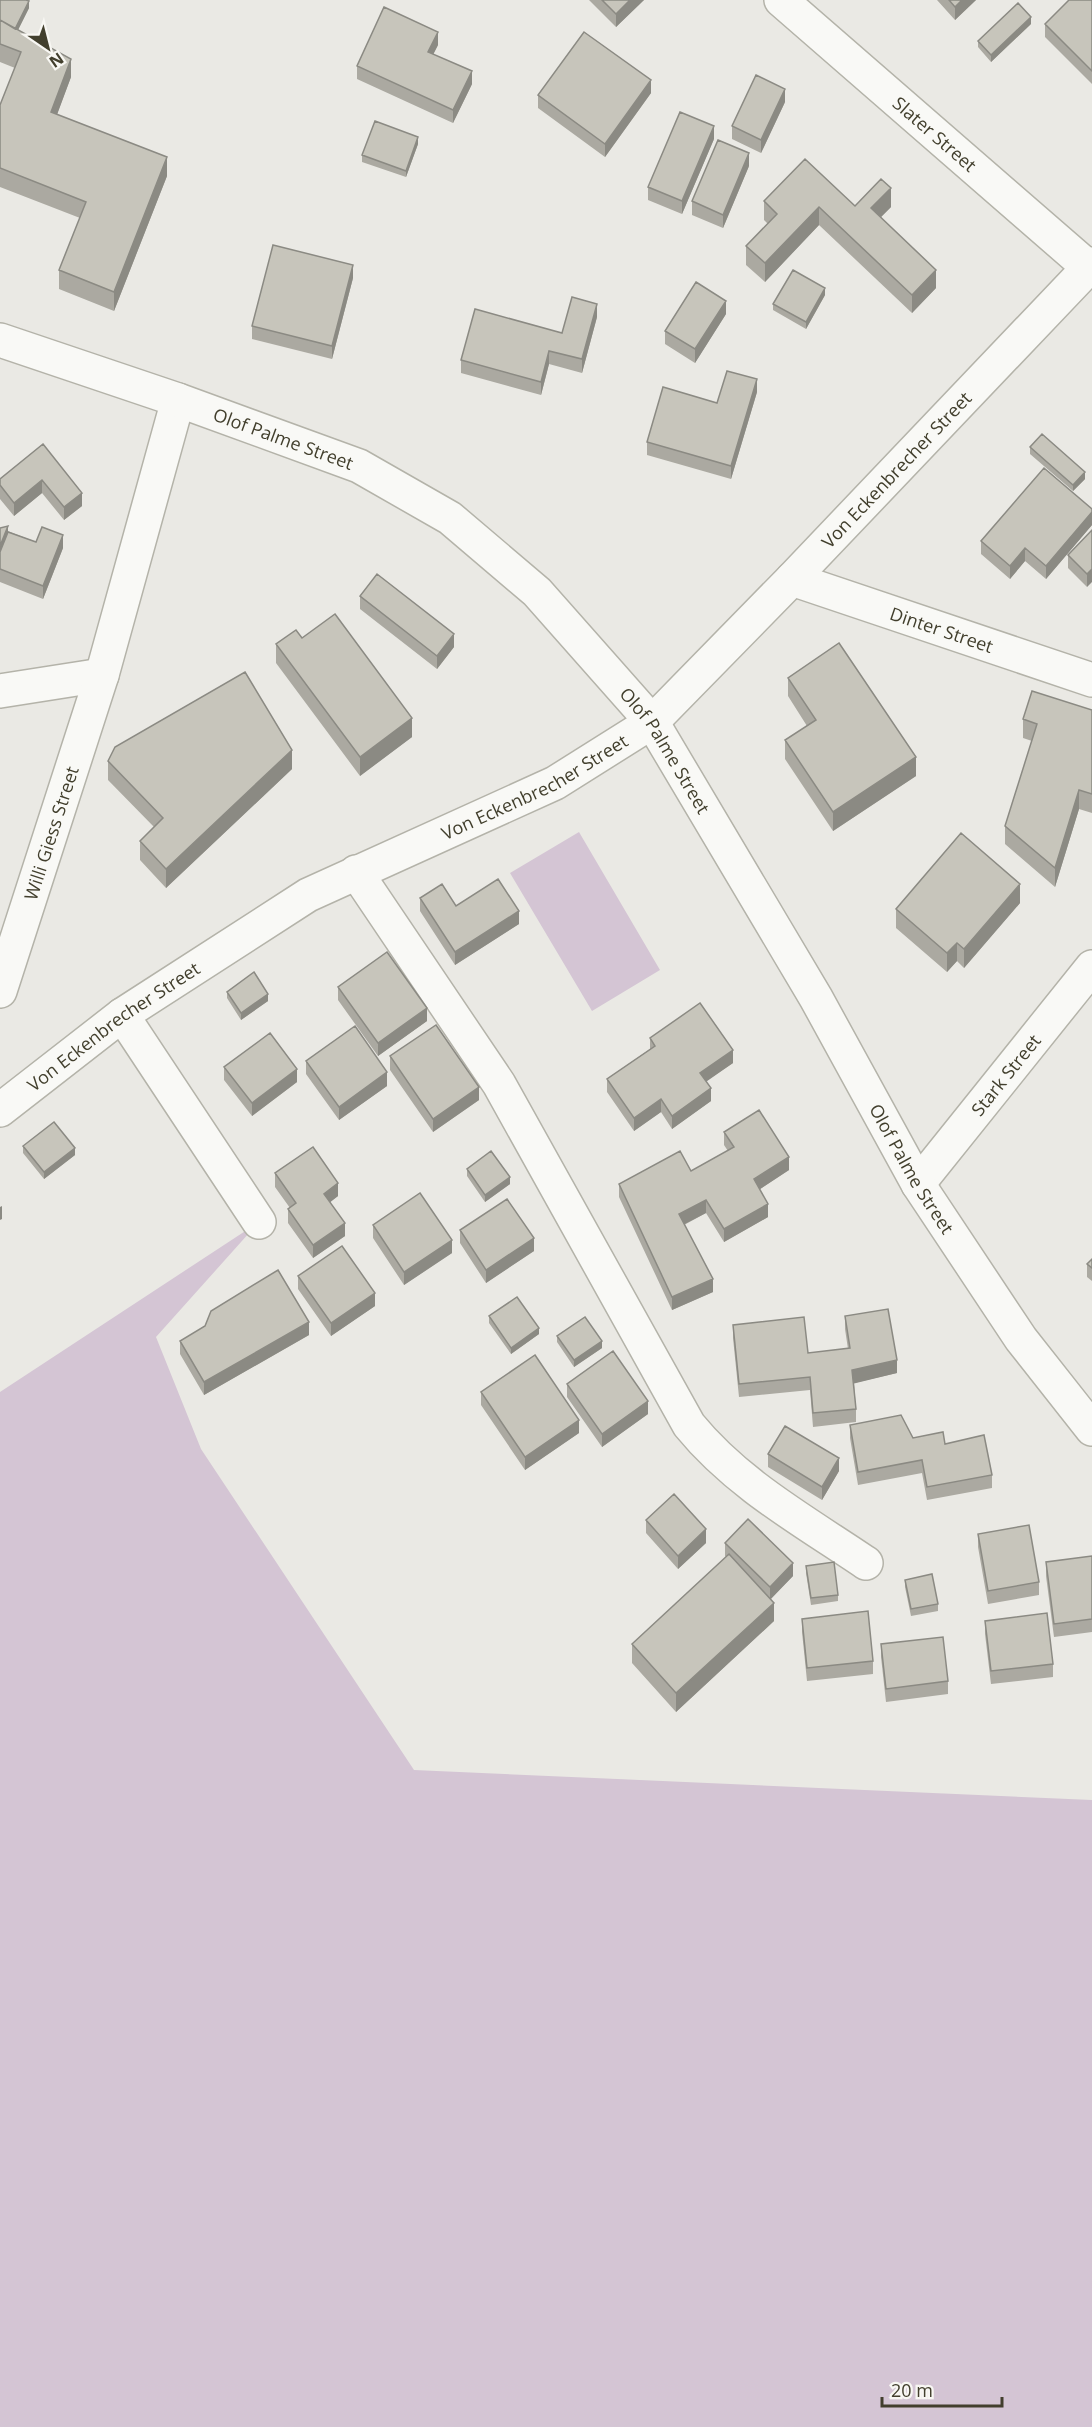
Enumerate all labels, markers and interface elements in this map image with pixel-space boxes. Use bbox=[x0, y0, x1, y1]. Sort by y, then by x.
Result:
north arrow bbox=[18, 18, 78, 78]
text: N bbox=[45, 48, 68, 73]
street label: Slater Street bbox=[888, 91, 982, 177]
street label: Von Eckenbrecher Street bbox=[816, 386, 976, 553]
street label: Olof Palme Street bbox=[210, 402, 357, 475]
street label: Dinter Street bbox=[887, 601, 997, 658]
street label: Olof Palme Street bbox=[615, 682, 716, 818]
street label: Von Eckenbrecher Street bbox=[437, 728, 632, 845]
street label: Willi Giess Street bbox=[18, 763, 84, 903]
street label: Von Eckenbrecher Street bbox=[22, 956, 204, 1096]
street label: Stark Street bbox=[966, 1029, 1046, 1121]
street label: Olof Palme Street bbox=[864, 1099, 960, 1238]
scale bar bbox=[882, 2370, 1002, 2408]
text: 20 m bbox=[891, 2378, 933, 2402]

